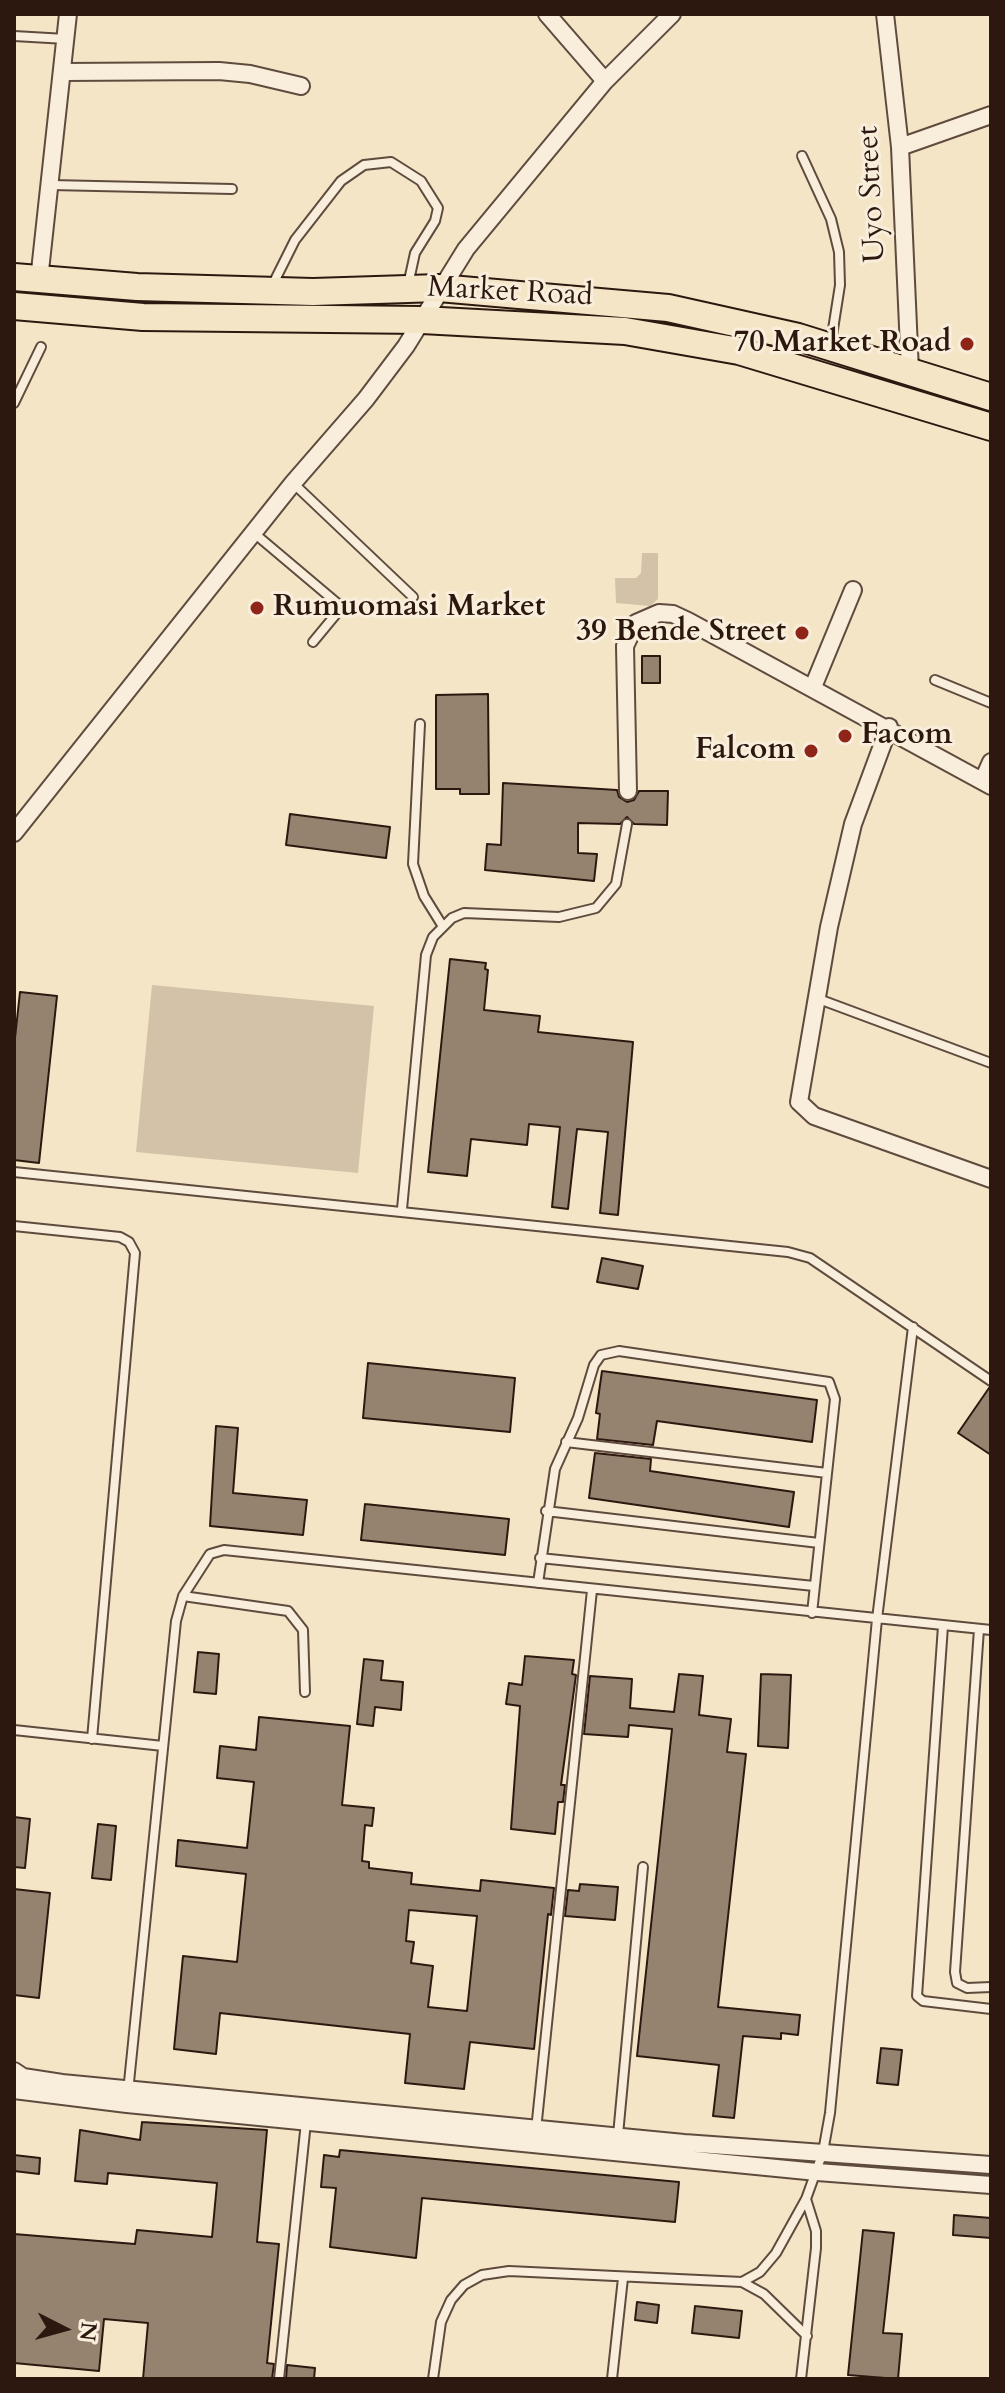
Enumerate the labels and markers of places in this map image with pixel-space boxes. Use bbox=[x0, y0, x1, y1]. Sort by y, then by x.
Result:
place label: 70 Market Road bbox=[734, 326, 951, 362]
marker: 70 Market Road bbox=[958, 335, 976, 353]
place label: Rumuomasi Market bbox=[273, 590, 545, 626]
marker: Rumuomasi Market bbox=[248, 599, 266, 617]
place label: 39 Bende Street bbox=[576, 615, 786, 651]
marker: 39 Bende Street bbox=[793, 624, 811, 642]
place label: Facom bbox=[861, 718, 952, 754]
marker: Facom bbox=[836, 727, 854, 745]
place label: Falcom bbox=[695, 733, 795, 769]
marker: Falcom bbox=[802, 742, 820, 760]

